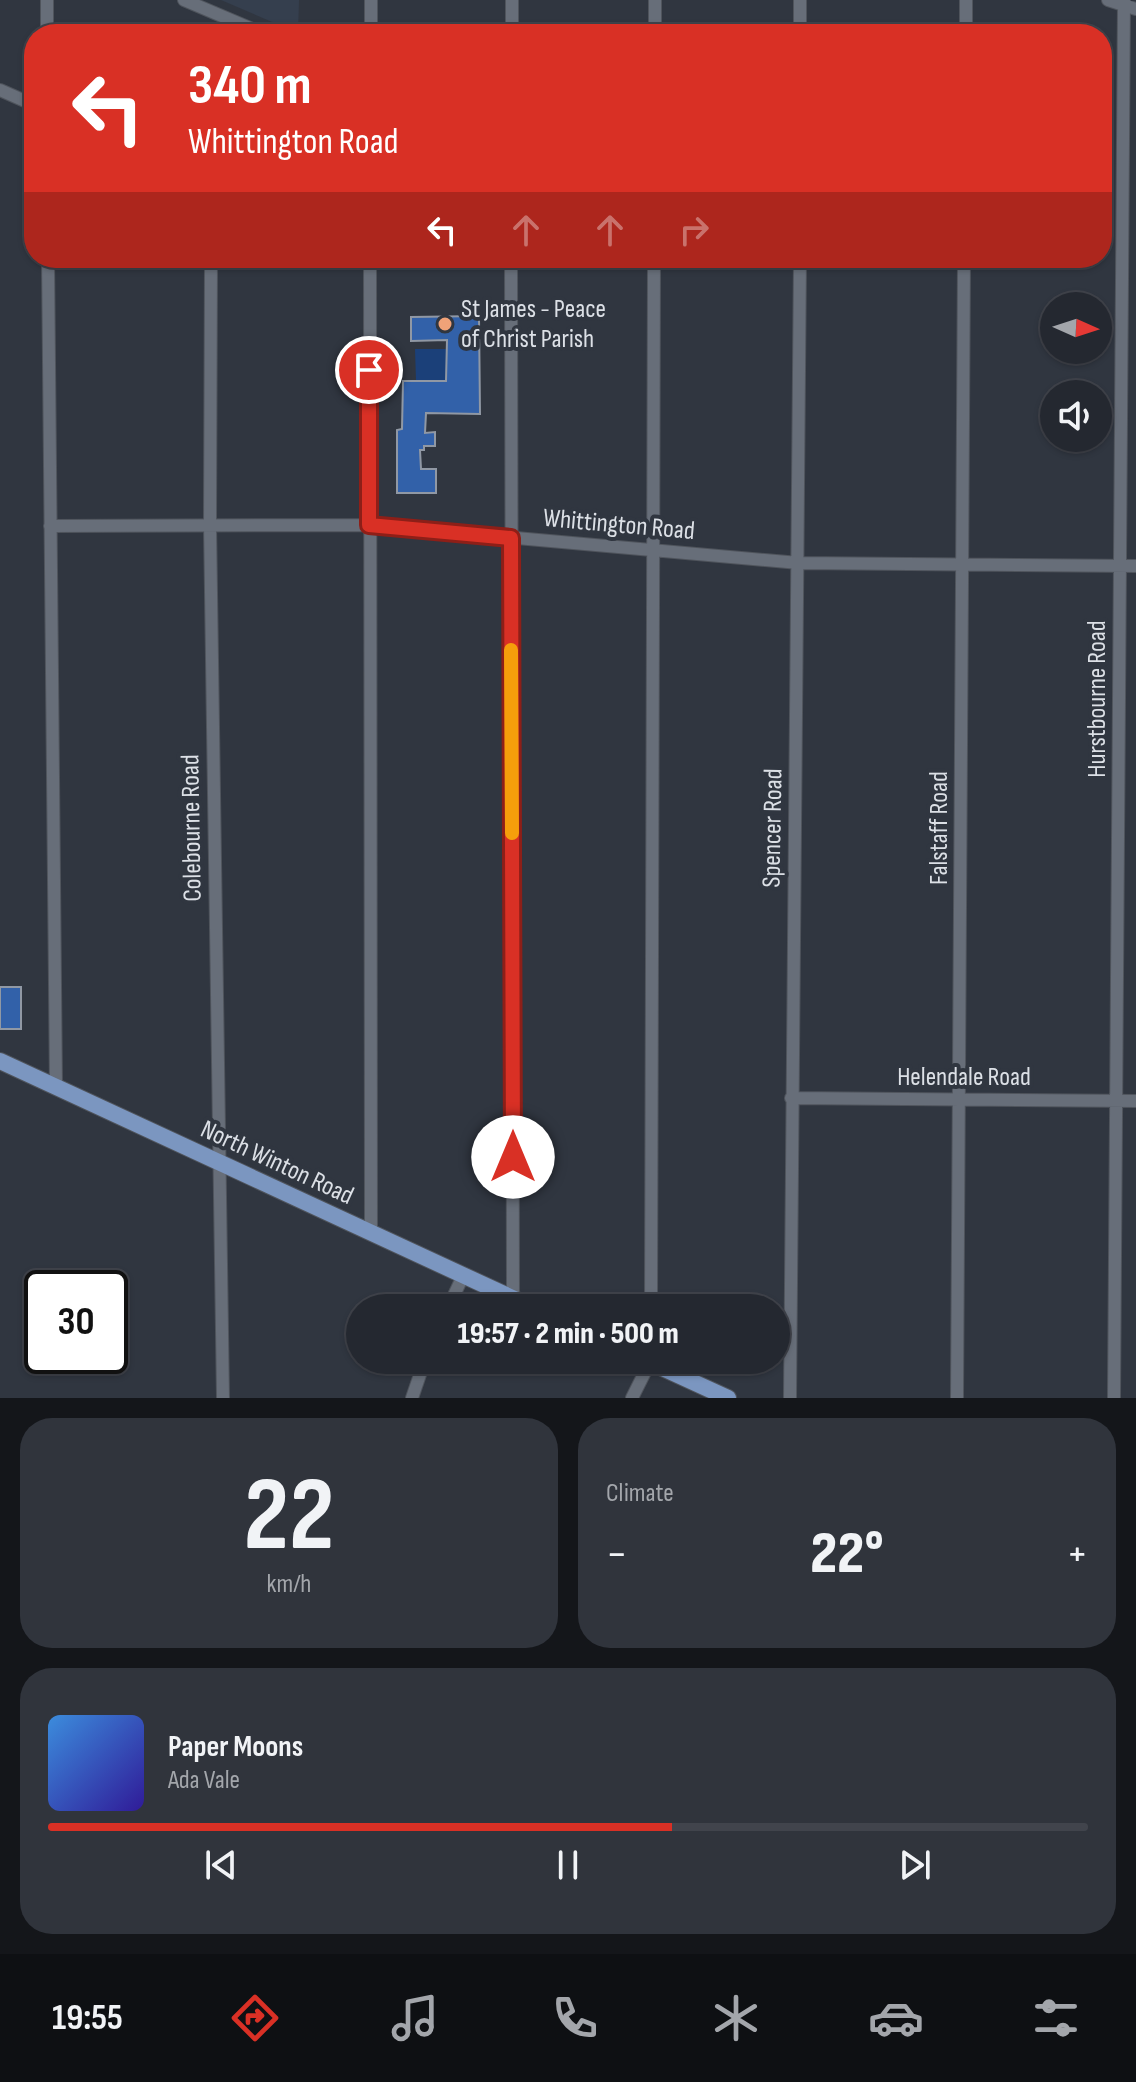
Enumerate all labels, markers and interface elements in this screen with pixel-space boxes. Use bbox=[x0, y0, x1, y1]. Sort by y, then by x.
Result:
text: 340 m bbox=[188, 53, 312, 120]
icon: left bbox=[56, 56, 160, 160]
text: Whittington Road bbox=[188, 121, 399, 164]
icon: left bbox=[420, 208, 464, 252]
icon: ahead bbox=[504, 208, 548, 252]
icon: ahead bbox=[588, 208, 632, 252]
icon: right bbox=[672, 208, 716, 252]
north arrow bbox=[1040, 292, 1112, 364]
map controls bbox=[1040, 292, 1112, 452]
place label: St James - Peace of Christ Parish bbox=[461, 294, 606, 355]
marker: St James - Peace of Christ Parish bbox=[436, 315, 454, 333]
pin bbox=[335, 336, 403, 404]
icon: arrive bbox=[347, 348, 391, 392]
button: sound bbox=[1040, 380, 1112, 452]
street label: Whittington Road bbox=[542, 503, 696, 547]
street label: Hurstbourne Road bbox=[1082, 620, 1113, 778]
street label: Colebourne Road bbox=[175, 754, 209, 902]
street label: Spencer Road bbox=[756, 768, 790, 888]
street label: Falstaff Road bbox=[924, 771, 955, 885]
street label: Helendale Road bbox=[897, 1062, 1031, 1093]
street label: North Winton Road bbox=[196, 1114, 358, 1212]
position arrow bbox=[471, 1115, 555, 1199]
speed limit sign: 30 bbox=[24, 1270, 128, 1374]
text: 19:57 · 2 min · 500 m bbox=[457, 1316, 679, 1352]
text: 22 bbox=[243, 1454, 335, 1579]
text: Climate bbox=[606, 1478, 674, 1509]
text: 22° bbox=[810, 1518, 884, 1590]
text: − bbox=[606, 1528, 628, 1581]
text: + bbox=[1066, 1528, 1088, 1581]
text: km/h bbox=[267, 1569, 311, 1600]
text: Paper Moons bbox=[168, 1729, 303, 1765]
text: Ada Vale bbox=[168, 1765, 240, 1796]
icon: previous bbox=[199, 1843, 243, 1887]
icon: pause bbox=[546, 1843, 590, 1887]
icon: next bbox=[893, 1843, 937, 1887]
icon: directions bbox=[227, 1990, 283, 2046]
icon: music bbox=[387, 1990, 443, 2046]
icon: phone bbox=[547, 1990, 603, 2046]
icon: climate bbox=[708, 1990, 764, 2046]
icon: car bbox=[868, 1990, 924, 2046]
icon: filters bbox=[1028, 1990, 1084, 2046]
text: 19:55 bbox=[52, 1997, 123, 2040]

